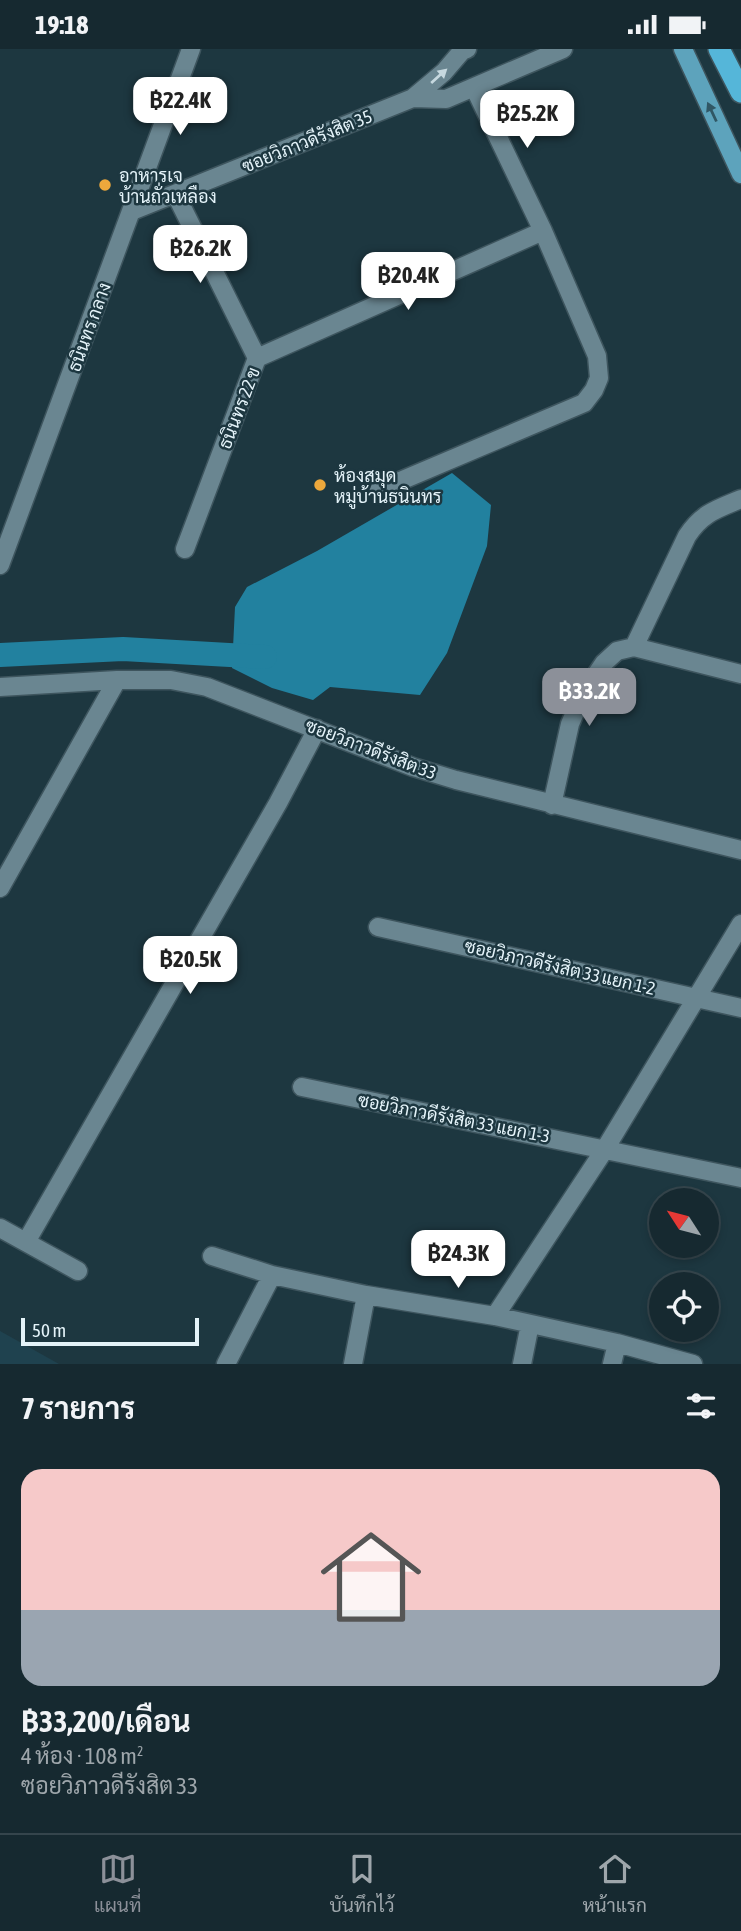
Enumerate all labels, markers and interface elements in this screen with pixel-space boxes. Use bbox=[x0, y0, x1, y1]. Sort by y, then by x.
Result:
text: 19:18 bbox=[35, 10, 89, 40]
one-way arrow bbox=[430, 68, 447, 84]
pin: ฿22.4K bbox=[123, 77, 237, 137]
text: ฿22.4K bbox=[149, 87, 211, 113]
pin: ฿25.2K bbox=[470, 91, 584, 150]
text: ฿25.2K bbox=[496, 100, 558, 126]
one-way arrow bbox=[707, 101, 718, 122]
street label: ซอยวิภาวดีรังสิต 35 bbox=[238, 103, 375, 177]
place label: อาหารเจ บ้านถั่วเหลือง bbox=[119, 165, 217, 207]
marker: อาหารเจ บ้านถั่วเหลือง bbox=[97, 177, 113, 193]
pin: ฿26.2K bbox=[143, 225, 257, 285]
text: ฿26.2K bbox=[169, 235, 231, 261]
pin: ฿20.4K bbox=[351, 253, 465, 312]
text: ฿20.4K bbox=[377, 262, 439, 288]
street label: ธนินทร กลาง bbox=[63, 280, 115, 374]
street label: ธนินทร 22 ข bbox=[214, 364, 264, 452]
place label: ห้องสมุด หมู่บ้านธนินทร bbox=[334, 464, 442, 510]
marker: ห้องสมุด หมู่บ้านธนินทร bbox=[312, 477, 328, 493]
pin: ฿33.2K bbox=[532, 669, 646, 728]
text: ฿33.2K bbox=[558, 678, 620, 704]
street label: ซอยวิภาวดีรังสิต 33 bbox=[303, 713, 440, 784]
street label: ซอยวิภาวดีรังสิต 33 แยก 1-2 bbox=[463, 933, 658, 999]
pin: ฿20.5K bbox=[133, 937, 247, 996]
text: ฿20.5K bbox=[159, 946, 221, 972]
street label: ซอยวิภาวดีรังสิต 33 แยก 1-3 bbox=[356, 1087, 552, 1147]
north arrow bbox=[649, 1188, 719, 1258]
map controls bbox=[649, 1188, 719, 1342]
pin: ฿24.3K bbox=[401, 1231, 515, 1290]
text: ฿24.3K bbox=[427, 1240, 489, 1266]
button: locate bbox=[649, 1272, 719, 1342]
scale bar bbox=[21, 1315, 200, 1347]
text: 50 m bbox=[32, 1319, 66, 1341]
icon: filters bbox=[682, 1387, 720, 1425]
text: 7 รายการ bbox=[21, 1391, 135, 1425]
icon: home bbox=[308, 1514, 434, 1640]
text: ฿33,200/เดือน bbox=[21, 1704, 191, 1738]
text: 4 ห้อง · 108 m² bbox=[21, 1743, 143, 1769]
text: ซอยวิภาวดีรังสิต 33 bbox=[21, 1773, 198, 1799]
tab: แผนที่ bbox=[94, 1850, 141, 1916]
tab: บันทึกไว้ bbox=[329, 1850, 394, 1916]
tab: หน้าแรก bbox=[582, 1850, 647, 1916]

